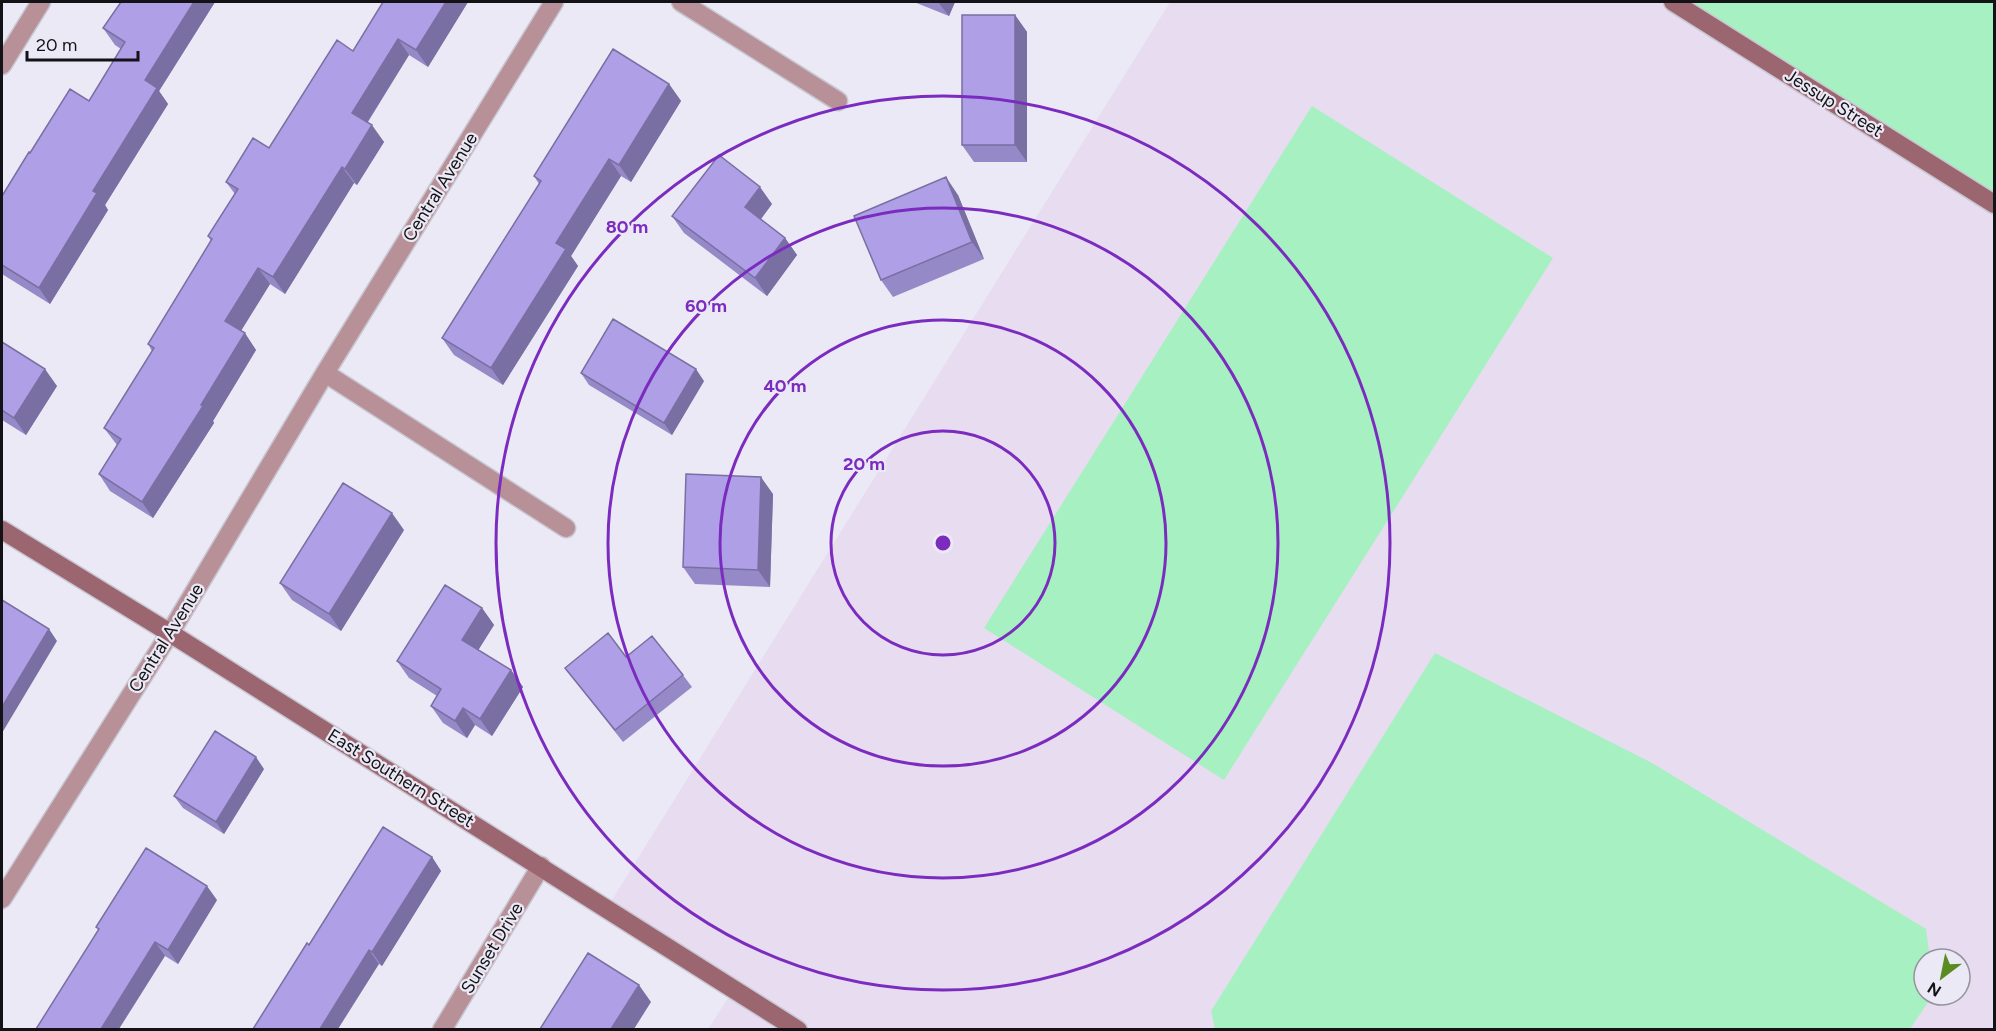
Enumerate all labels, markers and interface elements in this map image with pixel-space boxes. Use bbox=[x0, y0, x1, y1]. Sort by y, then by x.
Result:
scale bar bbox=[27, 24, 138, 62]
text: 20 m bbox=[36, 34, 77, 56]
street label: Jessup Street bbox=[1781, 64, 1887, 142]
street label: Central Avenue bbox=[398, 128, 482, 245]
text: 80 m bbox=[606, 216, 648, 238]
text: 60 m bbox=[685, 295, 727, 317]
text: 40 m bbox=[763, 375, 807, 397]
text: 20 m bbox=[843, 453, 885, 475]
centre of rings bbox=[933, 533, 953, 553]
street label: Central Avenue bbox=[124, 579, 208, 696]
street label: East Southern Street bbox=[324, 724, 479, 832]
street label: Sunset Drive bbox=[456, 898, 528, 997]
north arrow bbox=[1912, 947, 1972, 1007]
text: N bbox=[1924, 978, 1945, 1001]

